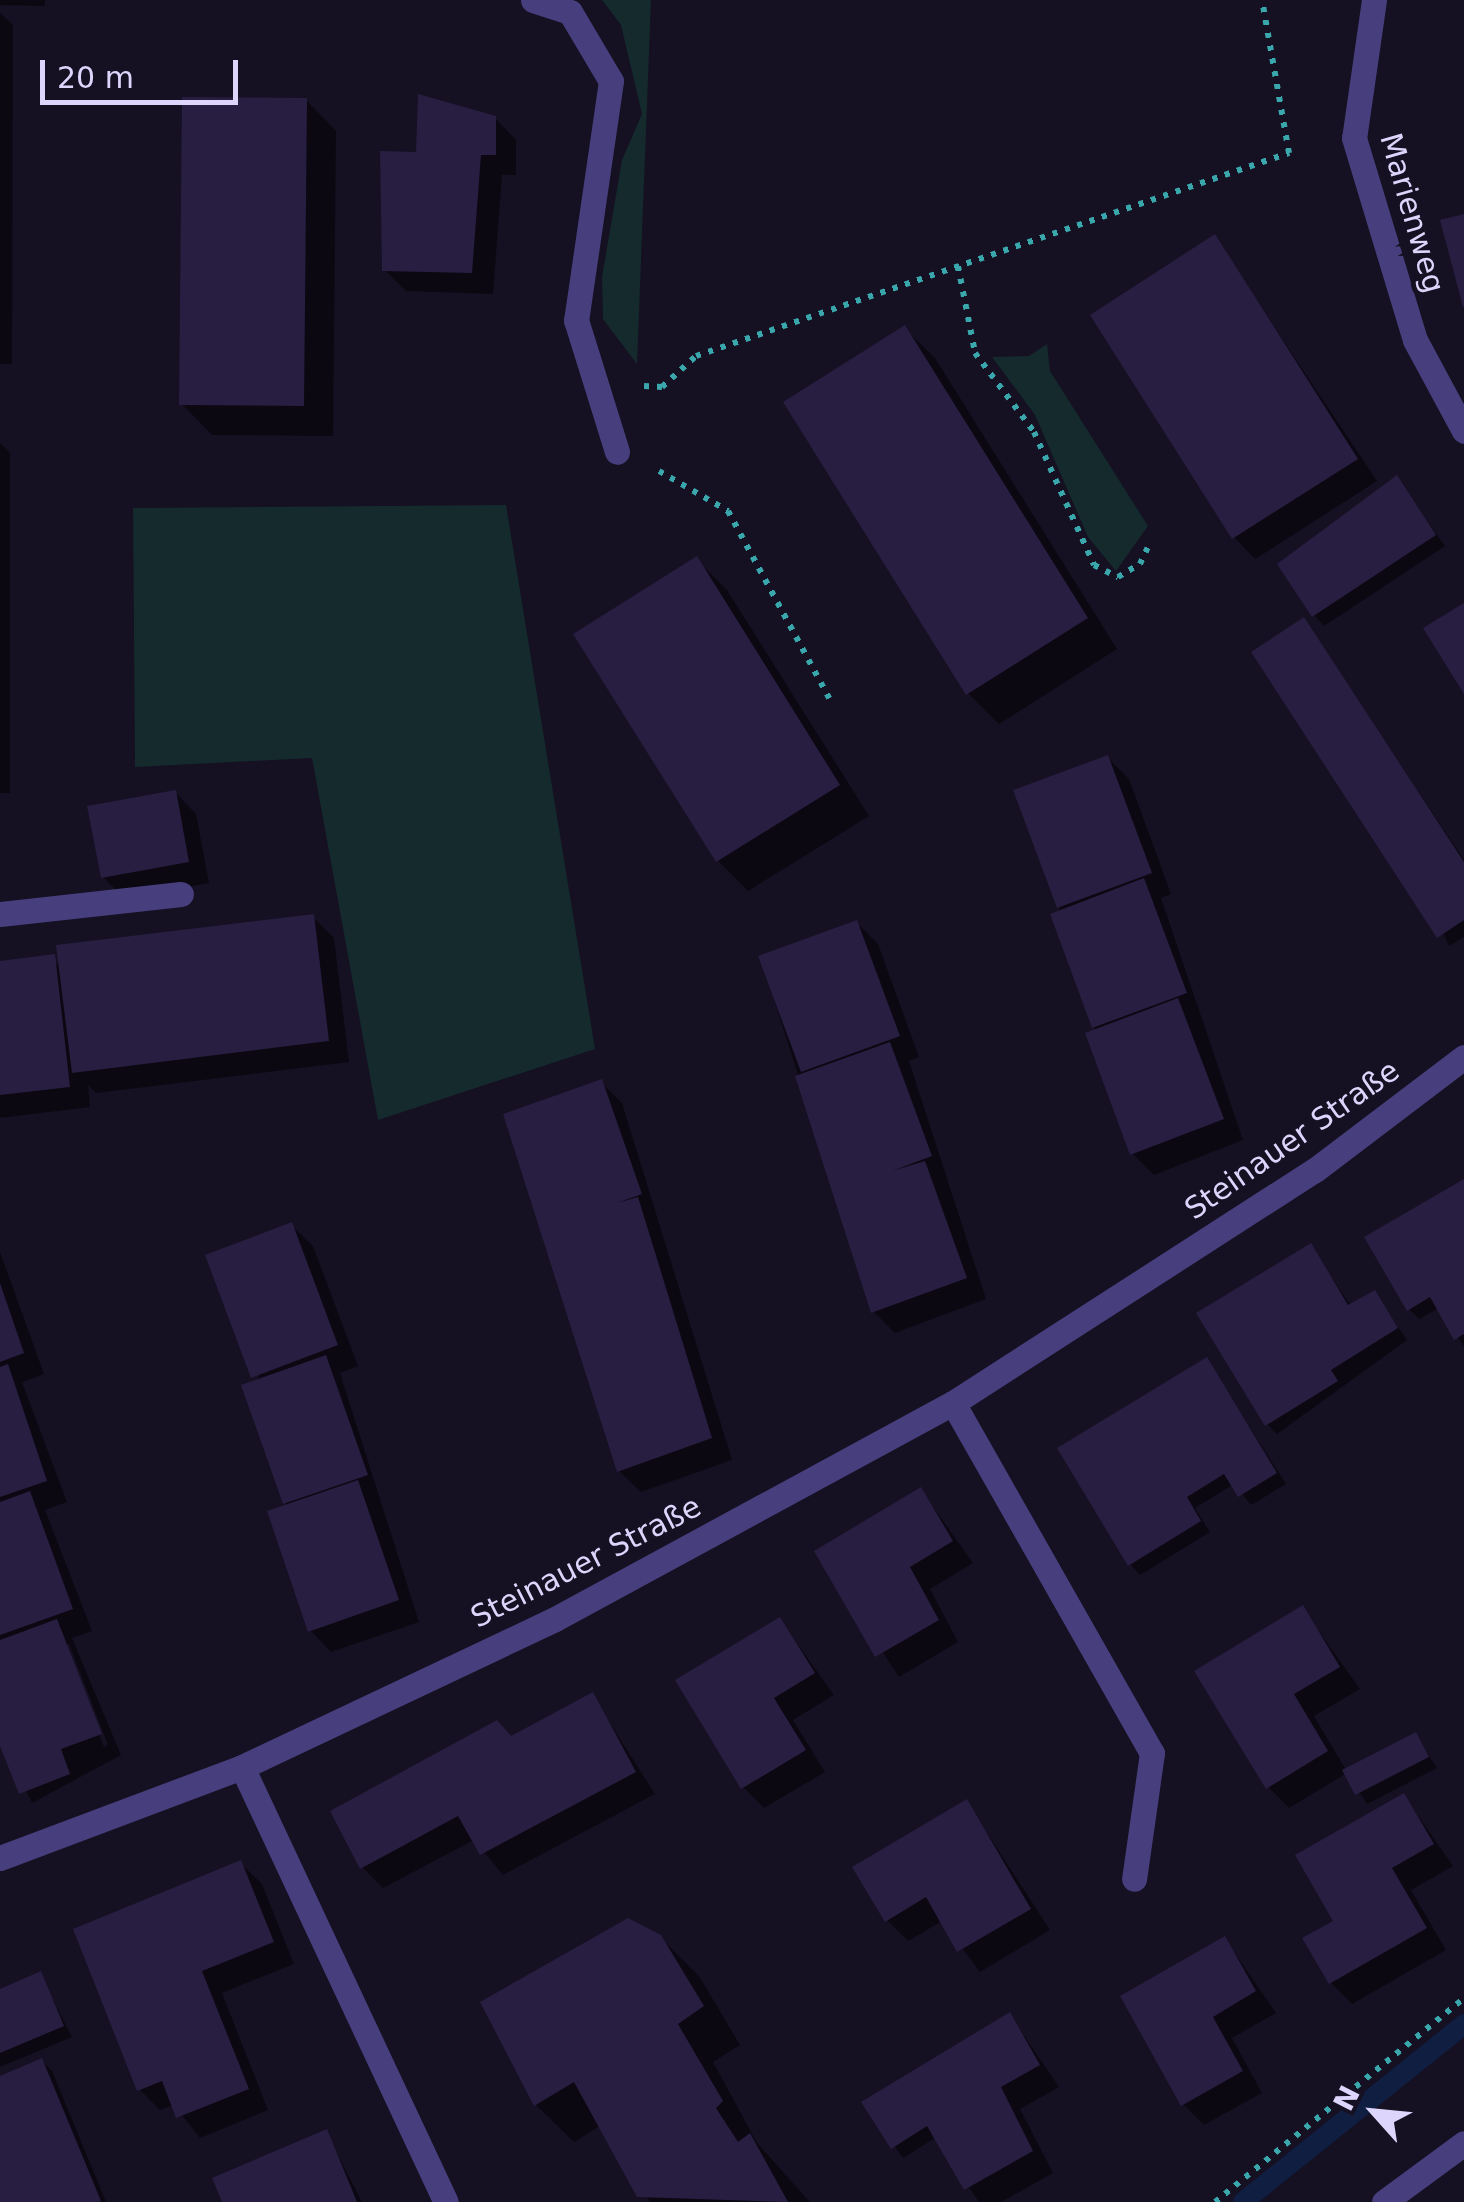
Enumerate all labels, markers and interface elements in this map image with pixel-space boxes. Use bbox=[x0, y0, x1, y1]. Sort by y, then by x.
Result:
scale bar bbox=[45, 40, 242, 102]
text: 20 m bbox=[57, 60, 134, 95]
street label: Marienweg bbox=[1372, 129, 1452, 297]
street label: Steinauer Straße bbox=[1178, 1053, 1406, 1227]
street label: Steinauer Straße bbox=[465, 1488, 707, 1636]
north arrow bbox=[1324, 2062, 1424, 2162]
text: N bbox=[1327, 2080, 1367, 2116]

